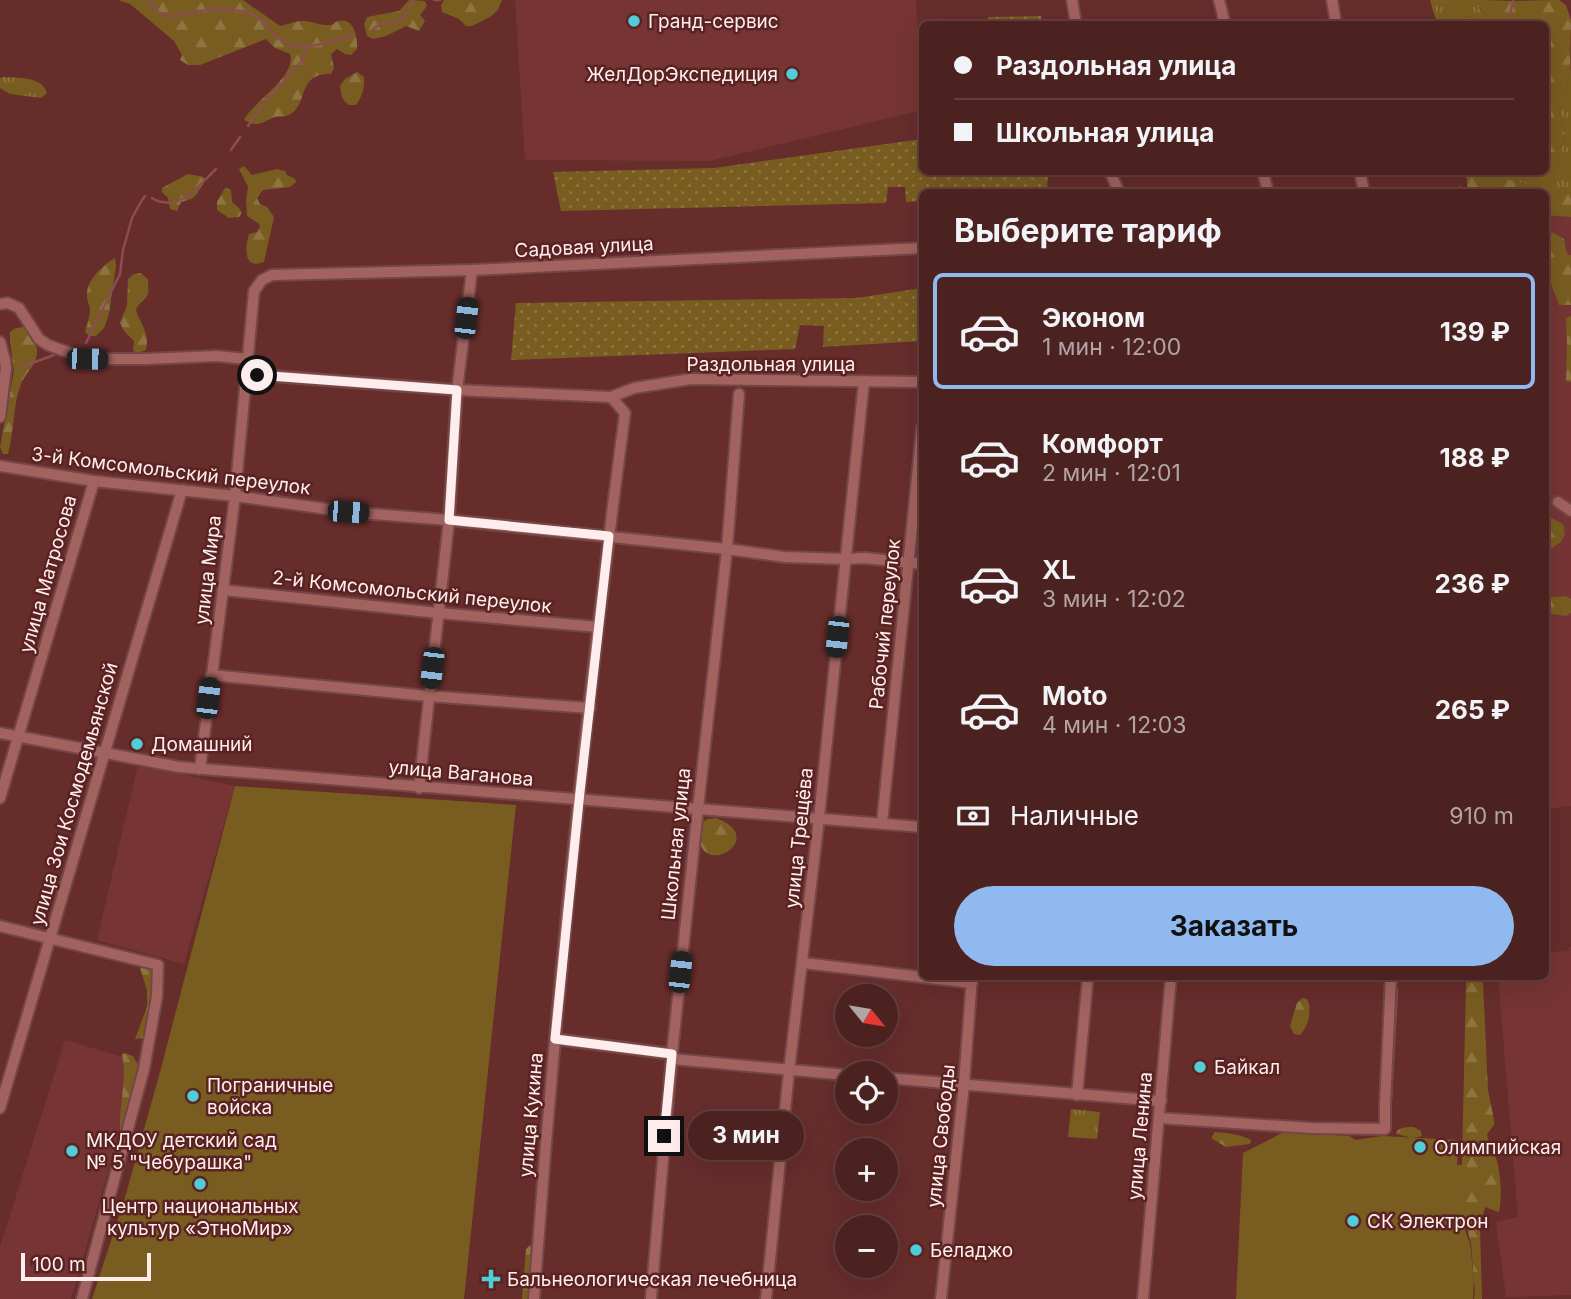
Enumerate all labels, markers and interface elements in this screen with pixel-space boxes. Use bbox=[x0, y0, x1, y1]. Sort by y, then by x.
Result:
place label: Гранд-сервис bbox=[648, 10, 779, 33]
marker: Гранд-сервис bbox=[626, 13, 642, 29]
text: Раздольная улица bbox=[996, 50, 1236, 81]
place label: ЖелДорЭкспедиция bbox=[587, 63, 778, 86]
marker: ЖелДорЭкспедиция bbox=[784, 66, 800, 82]
text: Школьная улица bbox=[996, 117, 1214, 148]
text: Выберите тариф bbox=[954, 211, 1222, 250]
street label: Садовая улица bbox=[514, 232, 654, 262]
car bbox=[454, 296, 479, 340]
icon: car bbox=[958, 300, 1021, 363]
text: Эконом bbox=[1042, 302, 1145, 333]
text: 139 ₽ bbox=[1440, 316, 1510, 347]
text: 1 мин · 12:00 bbox=[1042, 333, 1181, 361]
car bbox=[66, 348, 109, 370]
street label: Раздольная улица bbox=[687, 353, 855, 376]
route start bbox=[241, 359, 273, 391]
icon: car bbox=[958, 426, 1021, 489]
text: Комфорт bbox=[1042, 428, 1163, 459]
street label: 3-й Комсомольский переулок bbox=[30, 442, 312, 500]
text: 188 ₽ bbox=[1440, 442, 1510, 473]
text: 2 мин · 12:01 bbox=[1042, 459, 1181, 487]
street label: улица Матросова bbox=[14, 492, 82, 656]
car bbox=[327, 500, 370, 524]
street label: улица Мира bbox=[190, 514, 226, 626]
street label: Рабочий переулок bbox=[865, 537, 905, 710]
icon: car bbox=[958, 552, 1021, 615]
text: XL bbox=[1042, 554, 1076, 585]
street label: 2-й Комсомольский переулок bbox=[271, 566, 553, 618]
text: 236 ₽ bbox=[1435, 568, 1510, 599]
text: 3 мин · 12:02 bbox=[1042, 585, 1186, 613]
car bbox=[825, 615, 850, 659]
car bbox=[420, 646, 445, 690]
street label: улица Зои Космодемьянской bbox=[25, 660, 123, 928]
car bbox=[196, 676, 221, 720]
icon: car bbox=[958, 678, 1021, 741]
text: Moto bbox=[1042, 680, 1107, 711]
text: 265 ₽ bbox=[1435, 694, 1510, 725]
text: 4 мин · 12:03 bbox=[1042, 711, 1187, 739]
place label: Домашний bbox=[151, 733, 253, 756]
marker: Домашний bbox=[129, 736, 145, 752]
street label: улица Ваганова bbox=[388, 755, 534, 791]
street label: улица Трещёва bbox=[780, 766, 818, 910]
street label: Школьная улица bbox=[657, 767, 695, 921]
icon: cash bbox=[954, 797, 992, 835]
text: Наличные bbox=[1010, 800, 1139, 831]
text: 910 m bbox=[1449, 802, 1514, 830]
button: Заказать bbox=[954, 886, 1514, 966]
car bbox=[668, 950, 693, 994]
north arrow bbox=[835, 984, 898, 1046]
map controls bbox=[835, 984, 898, 1278]
street label: улица Кукина bbox=[514, 1052, 548, 1178]
place label: Байкал bbox=[1214, 1056, 1280, 1079]
marker: Байкал bbox=[1192, 1059, 1208, 1075]
button: locate bbox=[835, 1061, 898, 1124]
street label: улица Свободы bbox=[922, 1063, 960, 1209]
street label: улица Ленина bbox=[1123, 1071, 1157, 1201]
place label: Пограничные войска bbox=[207, 1074, 333, 1119]
marker: Пограничные войска bbox=[185, 1088, 201, 1104]
callout: 3 мин bbox=[688, 1112, 804, 1160]
route end bbox=[648, 1120, 680, 1152]
text: 3 мин bbox=[712, 1121, 780, 1149]
place label: МКДОУ детский сад № 5 "Чебурашка" bbox=[86, 1129, 277, 1174]
place label: Олимпийская bbox=[1434, 1136, 1561, 1159]
button: + bbox=[835, 1138, 898, 1201]
marker: Олимпийская bbox=[1412, 1139, 1428, 1155]
marker: МКДОУ детский сад № 5 "Чебурашка" bbox=[64, 1143, 80, 1159]
marker: Центр национальных культур «ЭтноМир» bbox=[192, 1176, 208, 1192]
place label: Центр национальных культур «ЭтноМир» bbox=[101, 1195, 299, 1240]
place label: СК Электрон bbox=[1367, 1210, 1489, 1233]
marker: СК Электрон bbox=[1345, 1213, 1361, 1229]
button: − bbox=[835, 1215, 898, 1278]
place label: Беладжо bbox=[930, 1239, 1013, 1262]
marker: Беладжо bbox=[908, 1242, 924, 1258]
scale bar bbox=[21, 1250, 150, 1282]
text: 100 m bbox=[32, 1253, 86, 1276]
place label: Бальнеологическая лечебница bbox=[507, 1268, 797, 1291]
marker: Бальнеологическая лечебница bbox=[481, 1269, 501, 1289]

